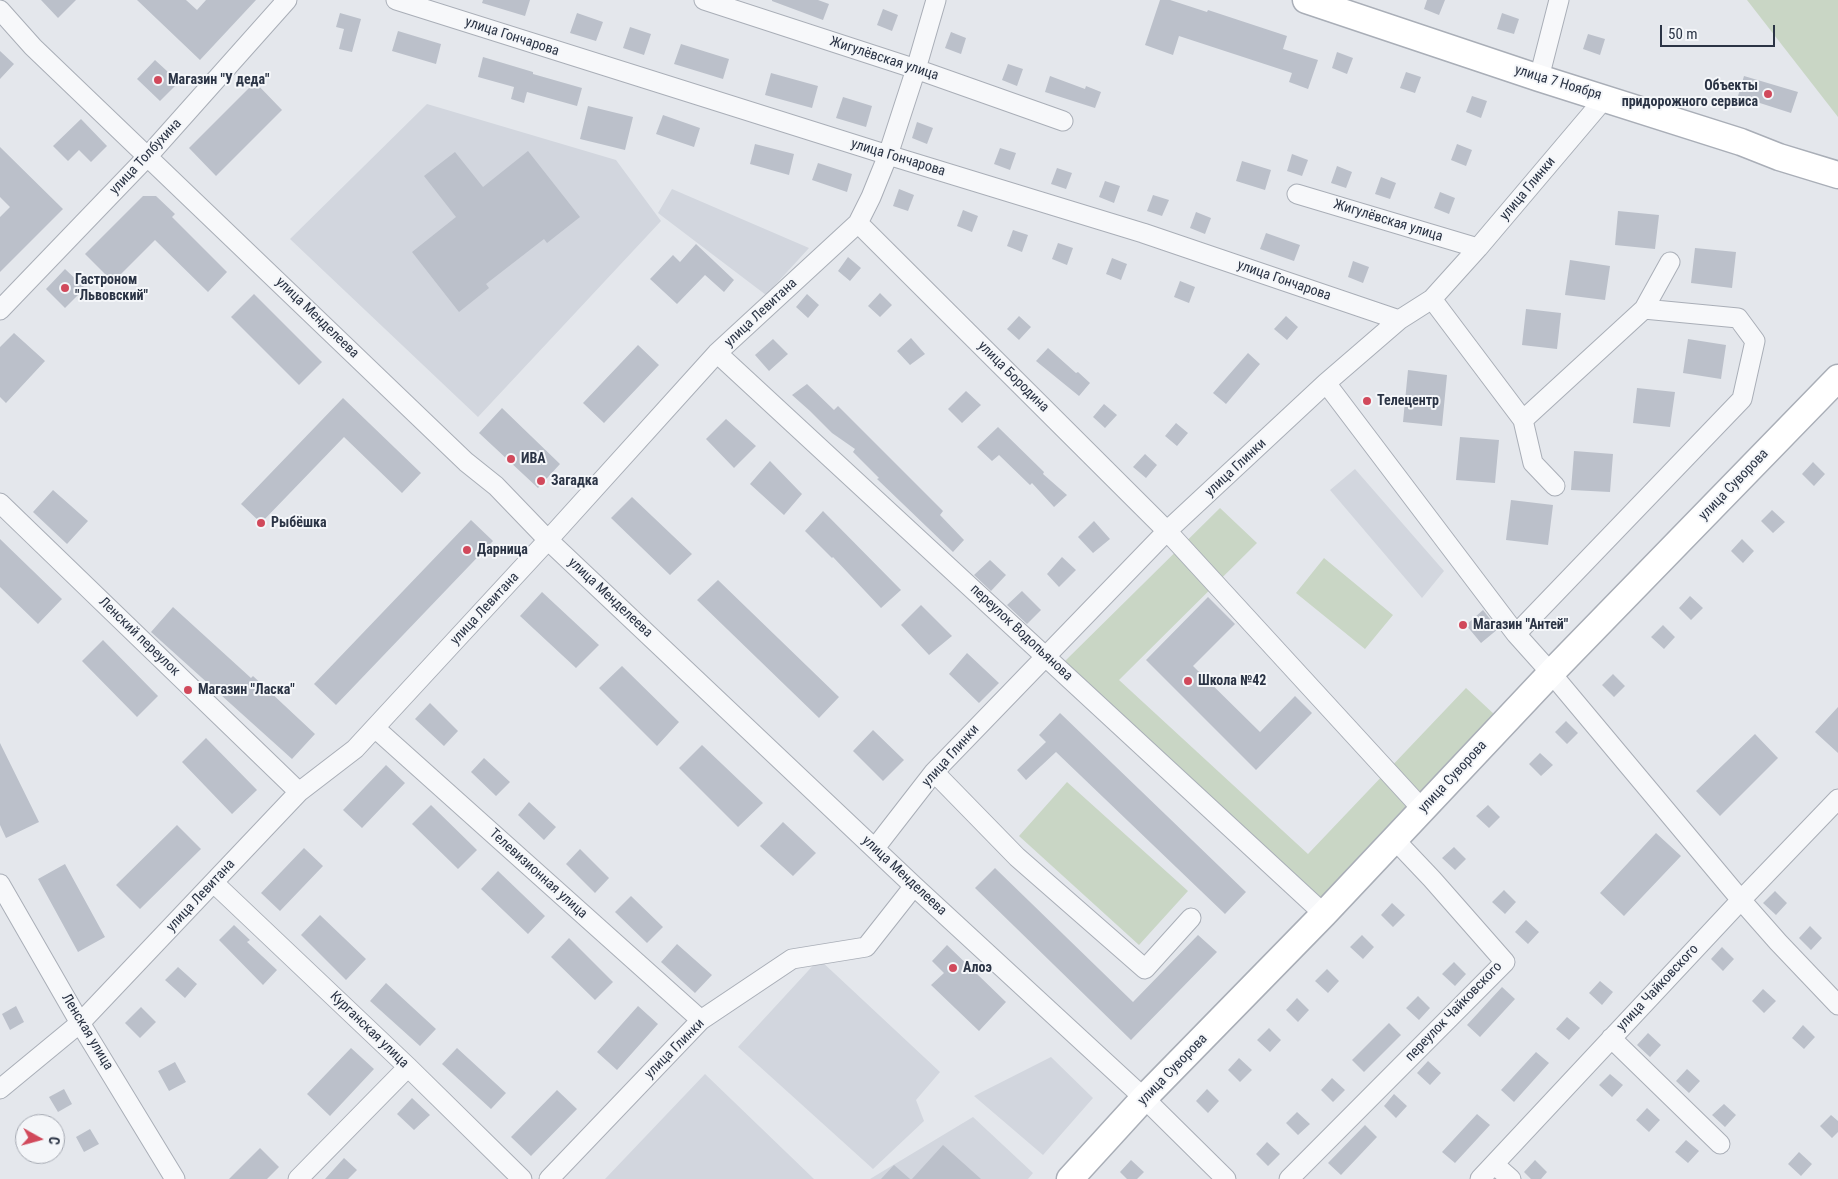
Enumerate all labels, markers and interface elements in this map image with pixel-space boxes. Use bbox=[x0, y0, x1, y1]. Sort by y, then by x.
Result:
street label: улица Гончарова bbox=[463, 14, 561, 60]
scale bar bbox=[1663, 15, 1778, 47]
text: 50 m bbox=[1668, 25, 1698, 43]
street label: Жигулёвская улица bbox=[827, 33, 941, 85]
street label: улица 7 Ноября bbox=[1513, 62, 1603, 104]
place label: Магазин "У деда" bbox=[168, 72, 269, 88]
marker: Магазин "У деда" bbox=[152, 74, 164, 86]
place label: Объекты придорожного сервиса bbox=[1622, 78, 1758, 110]
marker: Объекты придорожного сервиса bbox=[1762, 88, 1774, 100]
street label: улица Толбухина bbox=[107, 116, 185, 198]
street label: улица Гончарова bbox=[849, 136, 947, 180]
street label: улица Глинки bbox=[1497, 154, 1559, 224]
street label: Жигулёвская улица bbox=[1331, 196, 1445, 246]
street label: улица Гончарова bbox=[1235, 257, 1333, 305]
place label: Гастроном "Львовский" bbox=[75, 272, 148, 304]
street label: улица Менделеева bbox=[272, 274, 362, 362]
street label: улица Левитана bbox=[721, 275, 801, 351]
marker: Гастроном "Львовский" bbox=[59, 282, 71, 294]
street label: улица Бородина bbox=[974, 338, 1052, 416]
place label: Телецентр bbox=[1377, 393, 1439, 409]
marker: Телецентр bbox=[1361, 395, 1373, 407]
street label: улица Глинки bbox=[1202, 435, 1270, 501]
street label: улица Суворова bbox=[1696, 446, 1772, 524]
place label: ИВА bbox=[521, 451, 546, 467]
marker: ИВА bbox=[505, 453, 517, 465]
place label: Загадка bbox=[551, 473, 598, 489]
marker: Загадка bbox=[535, 475, 547, 487]
place label: Рыбёшка bbox=[271, 515, 327, 531]
marker: Рыбёшка bbox=[255, 517, 267, 529]
place label: Дарница bbox=[477, 542, 528, 558]
marker: Дарница bbox=[461, 544, 473, 556]
street label: улица Менделеева bbox=[564, 555, 656, 641]
street label: улица Левитана bbox=[447, 569, 523, 649]
street label: переулок Водопьянова bbox=[966, 581, 1076, 685]
street label: Ленский переулок bbox=[95, 594, 183, 680]
place label: Магазин "Антей" bbox=[1473, 617, 1568, 633]
marker: Магазин "Антей" bbox=[1457, 619, 1469, 631]
place label: Школа №42 bbox=[1198, 673, 1266, 689]
marker: Школа №42 bbox=[1182, 675, 1194, 687]
place label: Магазин "Ласка" bbox=[198, 682, 295, 698]
marker: Магазин "Ласка" bbox=[182, 684, 194, 696]
street label: улица Глинки bbox=[919, 722, 983, 790]
street label: улица Суворова bbox=[1415, 737, 1491, 817]
street label: Телевизионная улица bbox=[485, 826, 591, 922]
street label: улица Менделеева bbox=[858, 833, 950, 919]
street label: улица Левитана bbox=[163, 856, 239, 936]
street label: улица Чайковского bbox=[1614, 941, 1702, 1035]
street label: переулок Чайковского bbox=[1402, 959, 1506, 1065]
place label: Алоэ bbox=[963, 960, 992, 976]
marker: Алоэ bbox=[947, 962, 959, 974]
street label: Курганская улица bbox=[326, 988, 412, 1072]
street label: Ленская улица bbox=[58, 991, 116, 1073]
street label: улица Глинки bbox=[642, 1016, 708, 1082]
street label: улица Суворова bbox=[1135, 1031, 1211, 1109]
north arrow bbox=[15, 1114, 65, 1164]
text: С bbox=[45, 1136, 62, 1146]

